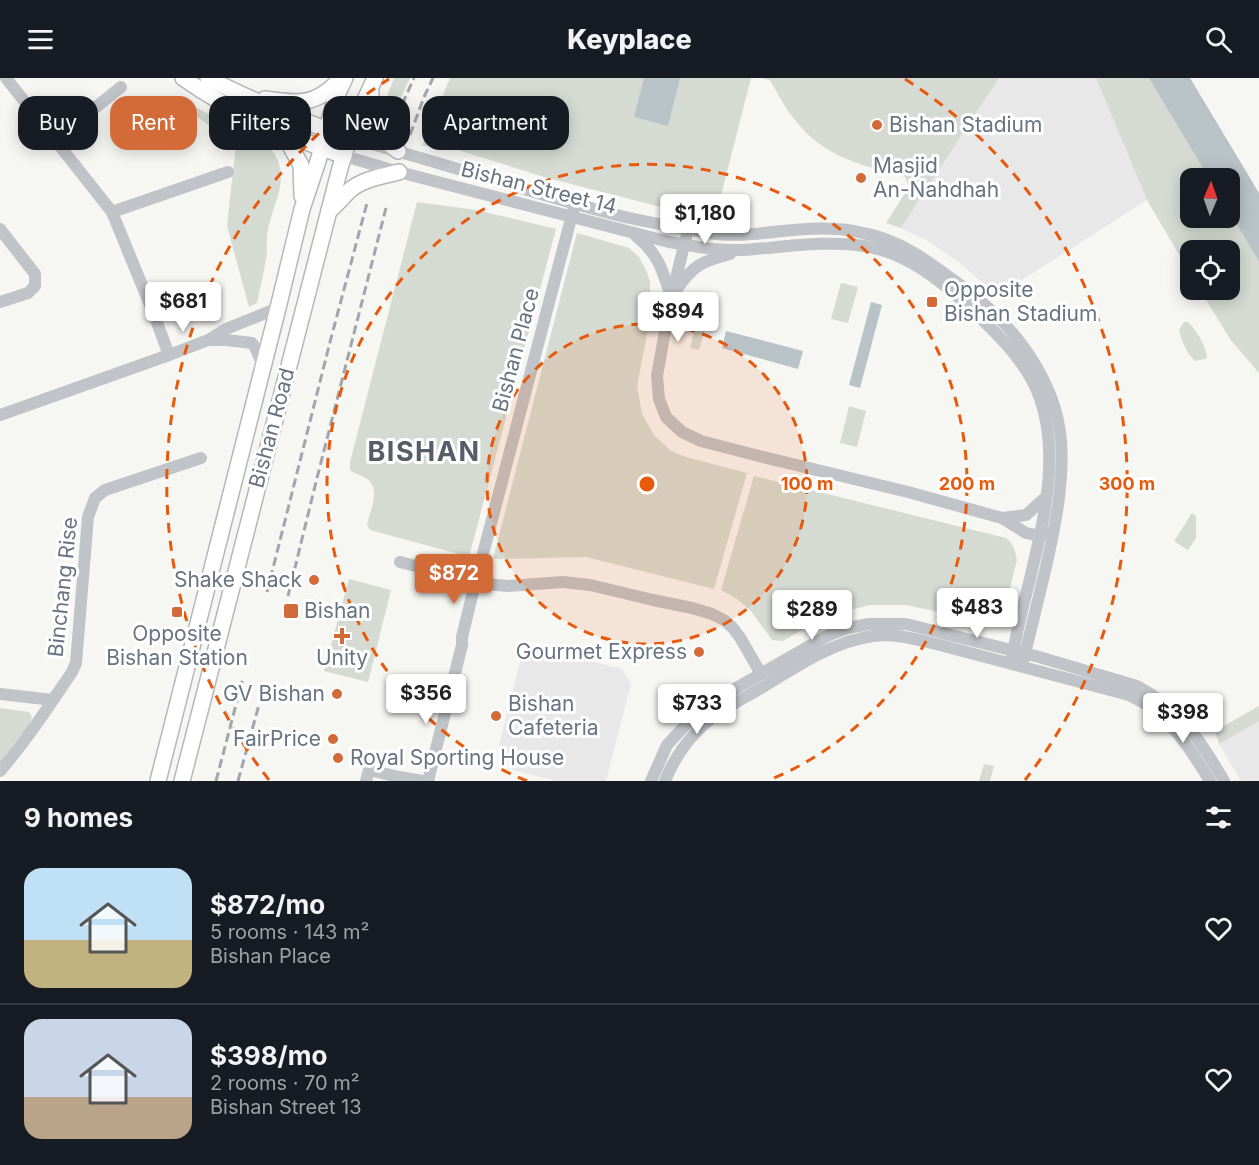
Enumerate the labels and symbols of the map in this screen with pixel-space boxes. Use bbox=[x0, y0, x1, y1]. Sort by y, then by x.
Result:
place label: Bishan Stadium bbox=[889, 112, 1042, 137]
marker: Bishan Stadium bbox=[870, 118, 884, 132]
place label: Masjid An-Nahdhah bbox=[873, 153, 999, 202]
street label: Bishan Street 14 bbox=[459, 156, 620, 219]
north arrow bbox=[1180, 168, 1240, 228]
marker: Masjid An-Nahdhah bbox=[854, 171, 868, 185]
pin: $1,180 bbox=[656, 194, 754, 245]
place label: Opposite Bishan Stadium bbox=[944, 277, 1097, 326]
pin: $681 bbox=[147, 282, 219, 333]
street label: Bishan Place bbox=[487, 285, 544, 414]
pin: $894 bbox=[642, 292, 714, 343]
marker: Opposite Bishan Stadium bbox=[925, 295, 939, 309]
street label: Bishan Road bbox=[244, 365, 300, 491]
district label: BISHAN bbox=[367, 435, 481, 468]
text: 100 m bbox=[781, 473, 833, 494]
text: 200 m bbox=[939, 473, 995, 494]
text: 300 m bbox=[1099, 473, 1155, 494]
centre of rings bbox=[637, 474, 657, 494]
street label: Binchang Rise bbox=[43, 516, 82, 658]
pin: $872 bbox=[418, 554, 490, 605]
place label: Shake Shack bbox=[174, 567, 302, 592]
marker: Shake Shack bbox=[307, 573, 321, 587]
pin: $483 bbox=[941, 588, 1013, 639]
pin: $289 bbox=[776, 590, 848, 641]
place label: Bishan bbox=[304, 598, 371, 623]
marker: Bishan bbox=[282, 602, 300, 620]
marker: Opposite Bishan Station bbox=[170, 605, 184, 619]
place label: Opposite Bishan Station bbox=[106, 621, 248, 670]
marker: Unity bbox=[335, 629, 349, 643]
place label: Gourmet Express bbox=[516, 639, 687, 664]
place label: Unity bbox=[316, 645, 368, 670]
marker: Gourmet Express bbox=[692, 645, 706, 659]
pin: $356 bbox=[390, 674, 462, 725]
place label: GV Bishan bbox=[223, 681, 325, 706]
pin: $733 bbox=[661, 684, 733, 735]
marker: GV Bishan bbox=[330, 687, 344, 701]
place label: Bishan Cafeteria bbox=[508, 691, 599, 740]
pin: $398 bbox=[1147, 693, 1219, 744]
marker: Bishan Cafeteria bbox=[489, 709, 503, 723]
place label: FairPrice bbox=[233, 726, 321, 751]
marker: FairPrice bbox=[326, 732, 340, 746]
place label: Royal Sporting House bbox=[350, 745, 564, 770]
marker: Royal Sporting House bbox=[331, 751, 345, 765]

